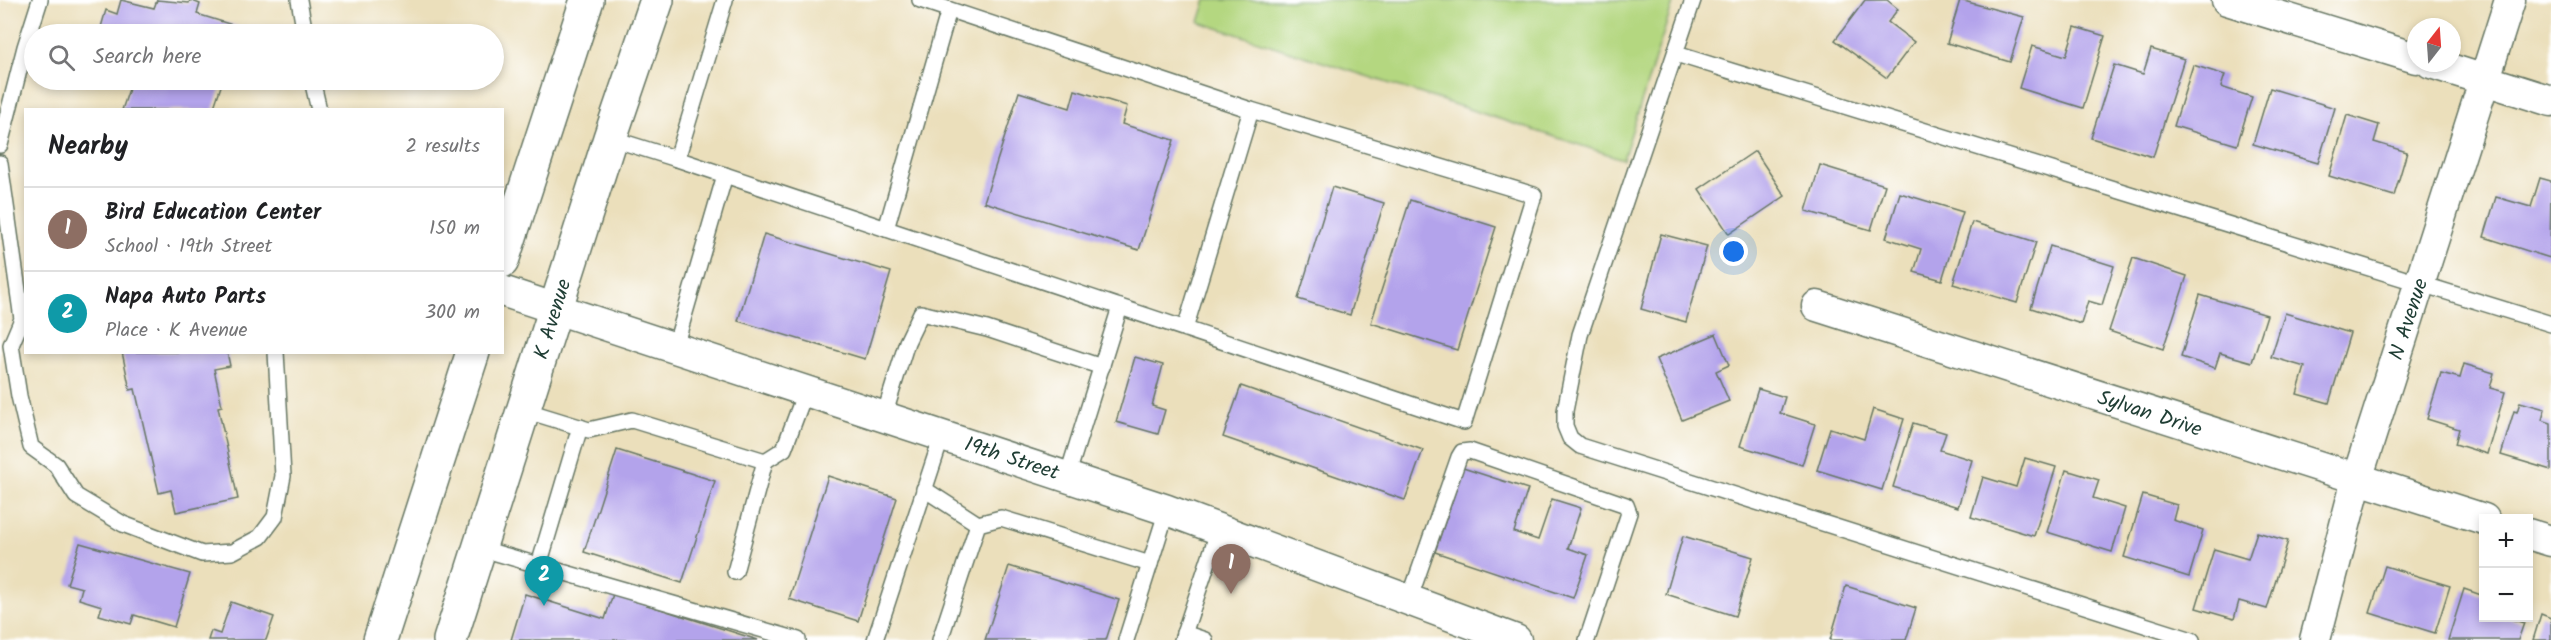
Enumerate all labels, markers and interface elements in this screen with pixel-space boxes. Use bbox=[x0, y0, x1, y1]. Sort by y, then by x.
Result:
north arrow bbox=[2407, 18, 2461, 72]
search box bbox=[24, 24, 504, 90]
text: Search here bbox=[93, 40, 201, 75]
icon: search bbox=[45, 41, 78, 74]
text: Nearby bbox=[48, 126, 128, 168]
text: 2 results bbox=[405, 131, 480, 163]
text: Bird Education Center bbox=[105, 196, 321, 231]
text: 1 bbox=[64, 213, 71, 245]
text: 150 m bbox=[429, 213, 480, 245]
text: School · 19th Street bbox=[105, 231, 272, 263]
your location bbox=[1719, 237, 1748, 266]
street label: N Avenue bbox=[2381, 274, 2438, 365]
street label: K Avenue bbox=[526, 275, 581, 364]
text: Napa Auto Parts bbox=[105, 280, 266, 315]
text: 2 bbox=[62, 297, 73, 329]
text: 300 m bbox=[425, 297, 480, 329]
text: Place · K Avenue bbox=[105, 315, 248, 347]
street label: Sylvan Drive bbox=[2093, 382, 2207, 447]
street label: 19th Street bbox=[960, 429, 1064, 491]
map controls bbox=[2479, 514, 2533, 622]
button: + bbox=[2479, 514, 2533, 568]
pin: 1 bbox=[1212, 544, 1250, 594]
pin: 2 bbox=[524, 556, 564, 606]
button: − bbox=[2479, 568, 2533, 622]

